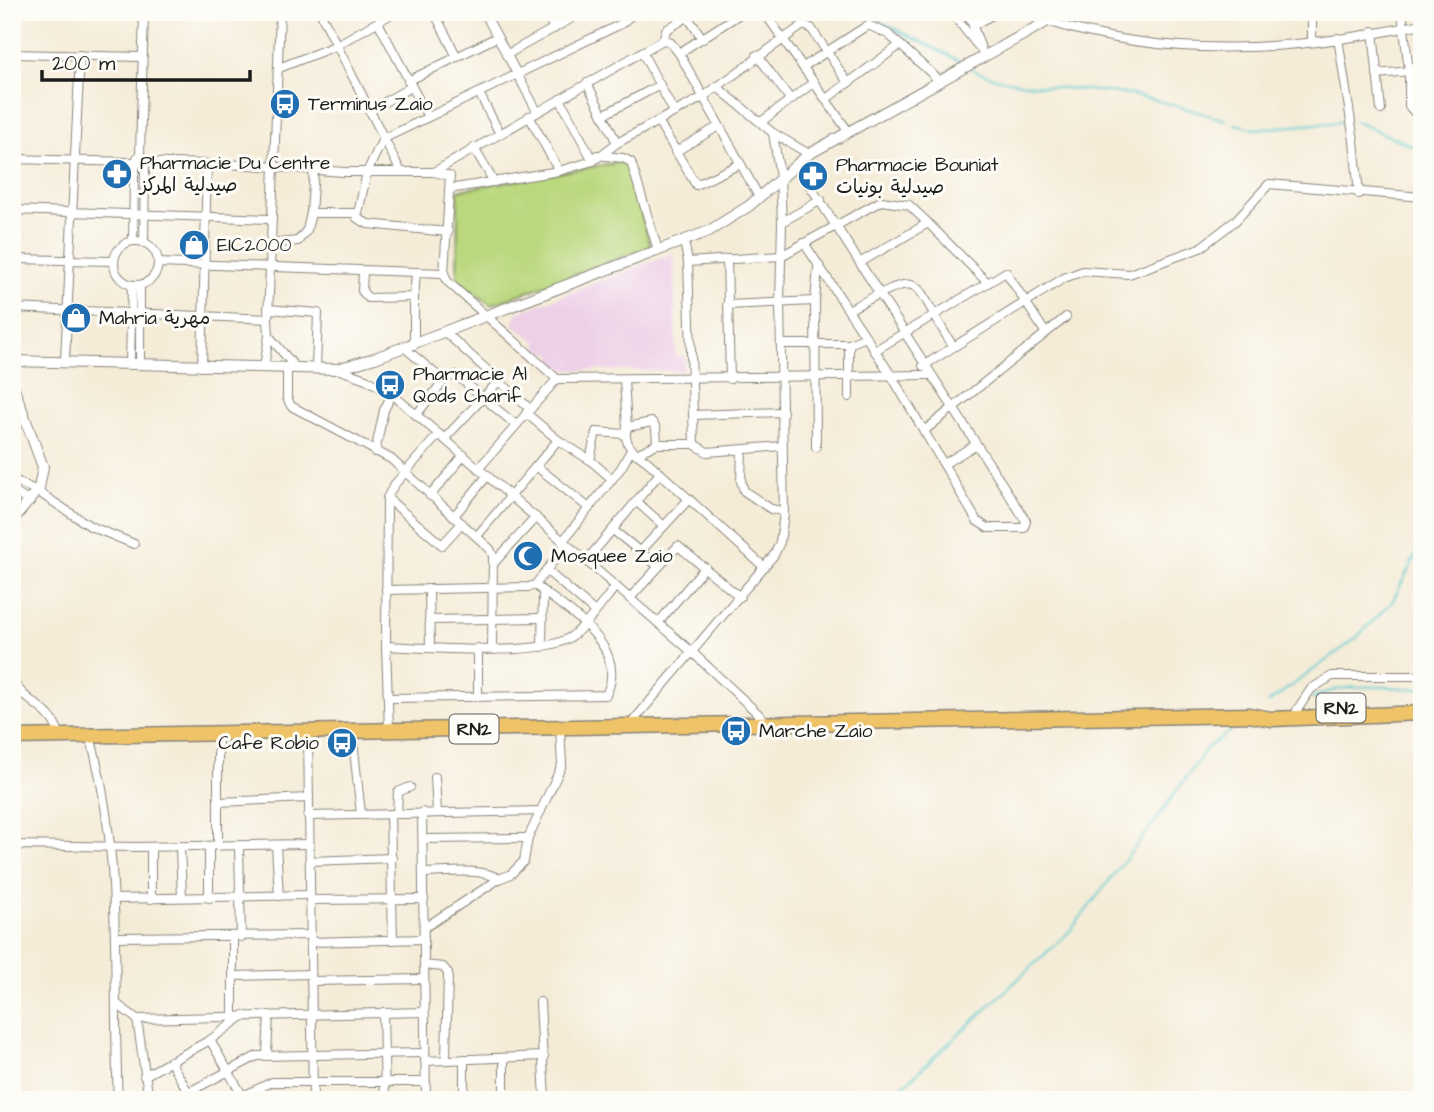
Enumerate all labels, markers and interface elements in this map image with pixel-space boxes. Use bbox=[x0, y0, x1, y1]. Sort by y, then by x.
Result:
scale bar bbox=[42, 38, 250, 82]
text: 200 m bbox=[52, 49, 116, 78]
bus stop icon: Terminus Zaio bbox=[268, 87, 302, 121]
place label: Terminus Zaio bbox=[308, 91, 433, 118]
place label: Pharmacie Du Centre صيدلية المركز bbox=[138, 150, 330, 199]
place label: Pharmacie Bouniat صيدلية بونيات bbox=[836, 152, 999, 201]
pharmacy icon: Pharmacie Du Centre صيدلية المركز bbox=[100, 157, 134, 191]
pharmacy icon: Pharmacie Bouniat صيدلية بونيات bbox=[796, 159, 830, 193]
shop icon: EIC2000 bbox=[177, 228, 211, 262]
place label: EIC2000 bbox=[217, 232, 291, 259]
shop icon: Mahria مهرية bbox=[59, 301, 93, 335]
place label: Mahria مهرية bbox=[99, 305, 210, 332]
place label: Pharmacie Al Qods Charif bbox=[413, 361, 527, 410]
bus stop icon: Pharmacie Al Qods Charif bbox=[373, 368, 407, 402]
mosque icon: Mosquee Zaio bbox=[511, 539, 545, 573]
place label: Mosquee Zaio bbox=[551, 543, 673, 570]
road number: RN2 bbox=[1316, 694, 1366, 722]
road number: RN2 bbox=[449, 714, 498, 744]
bus stop icon: Marche Zaio bbox=[719, 714, 753, 748]
place label: Marche Zaio bbox=[759, 718, 873, 745]
bus stop icon: Cafe Robio bbox=[325, 726, 359, 760]
place label: Cafe Robio bbox=[218, 730, 319, 757]

